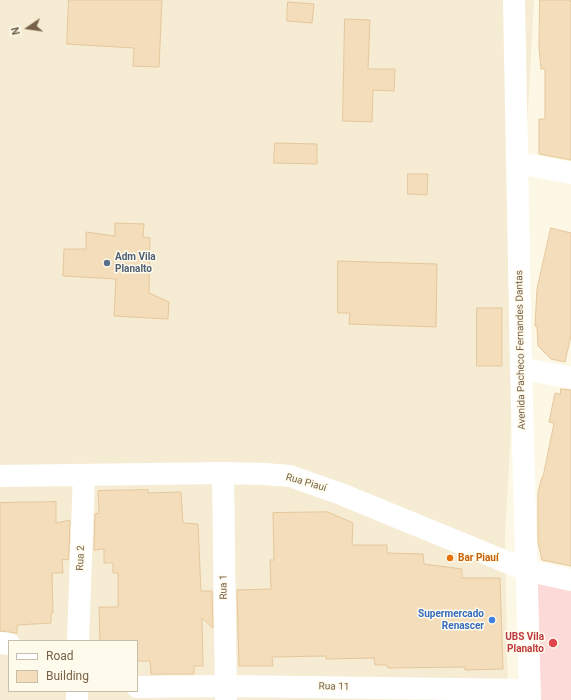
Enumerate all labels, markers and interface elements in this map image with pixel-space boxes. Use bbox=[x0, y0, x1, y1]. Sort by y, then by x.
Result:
north arrow bbox=[8, 8, 48, 48]
text: N bbox=[9, 26, 23, 36]
place label: Adm Vila Planalto bbox=[115, 251, 156, 274]
marker: Adm Vila Planalto bbox=[102, 258, 112, 268]
street label: Avenida Pacheco Fernandes Dantas bbox=[514, 270, 528, 430]
street label: Rua Piauí bbox=[284, 471, 328, 495]
street label: Rua 2 bbox=[75, 545, 87, 571]
place label: Bar Piauí bbox=[458, 552, 499, 564]
marker: Bar Piauí bbox=[445, 553, 455, 563]
street label: Rua 1 bbox=[218, 574, 230, 600]
place label: Supermercado Renascer bbox=[418, 608, 484, 632]
marker: Supermercado Renascer bbox=[487, 615, 497, 625]
place label: UBS Vila Planalto bbox=[505, 631, 544, 654]
marker: UBS Vila Planalto bbox=[547, 637, 559, 649]
legend bbox=[8, 640, 138, 692]
text: Road bbox=[46, 649, 74, 663]
text: Building bbox=[46, 669, 89, 683]
street label: Rua 11 bbox=[318, 681, 350, 693]

